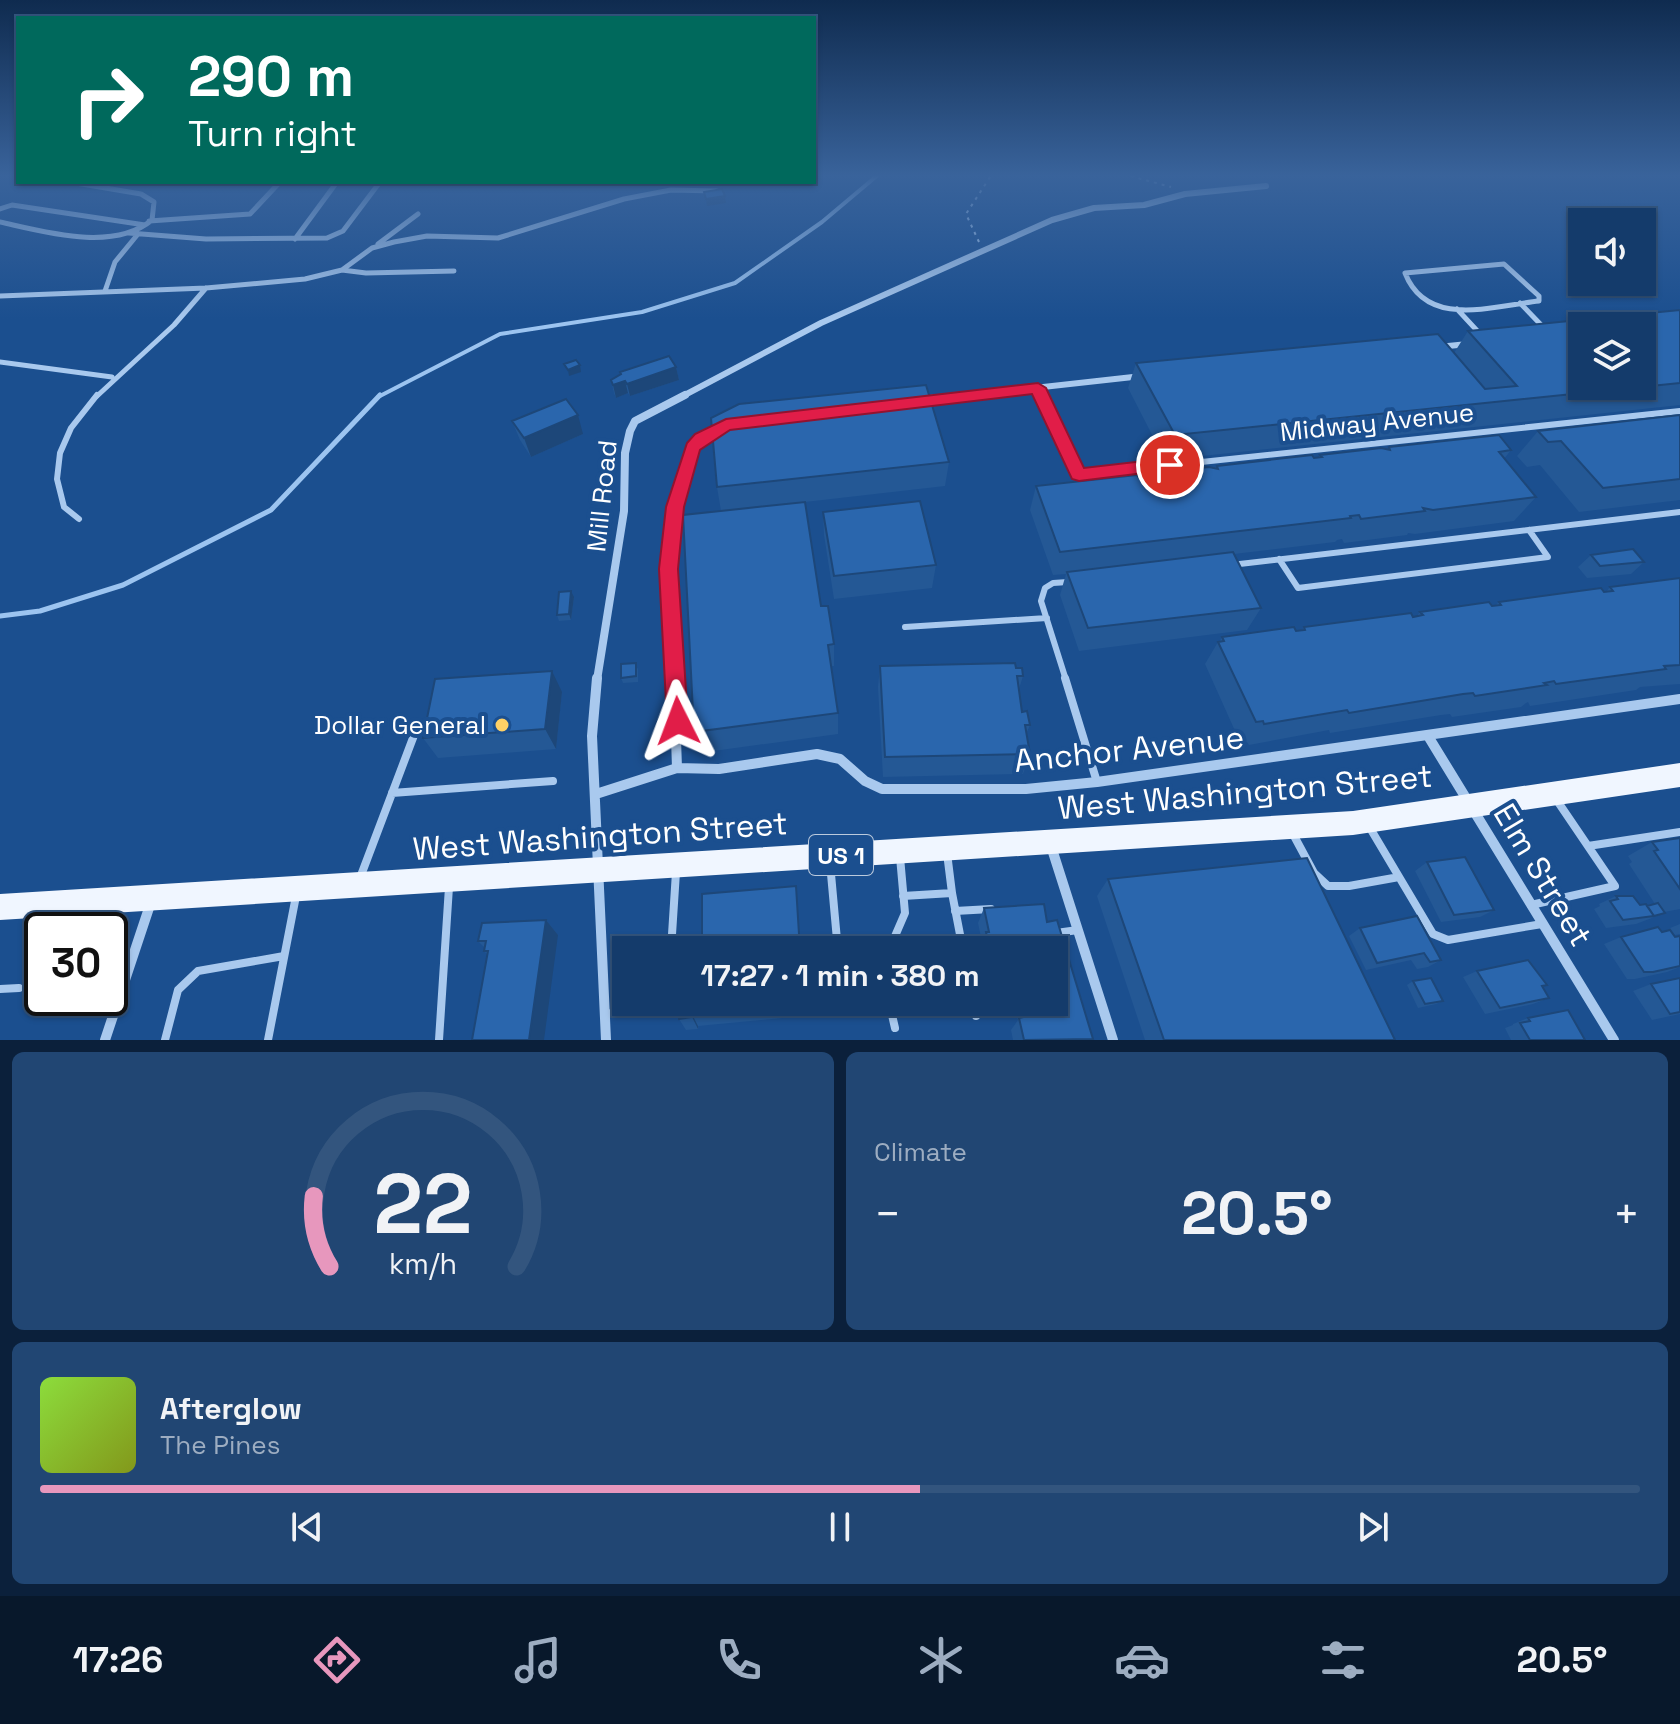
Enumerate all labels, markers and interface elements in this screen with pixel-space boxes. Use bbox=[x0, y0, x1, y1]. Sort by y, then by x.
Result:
text: 290 m bbox=[188, 41, 354, 112]
icon: right bbox=[56, 48, 160, 152]
text: Turn right bbox=[188, 111, 357, 157]
map controls bbox=[1568, 208, 1656, 400]
button: sound bbox=[1568, 208, 1656, 296]
button: layers bbox=[1568, 312, 1656, 400]
street label: Midway Avenue bbox=[1278, 395, 1476, 449]
pin bbox=[1136, 431, 1204, 499]
street label: Mill Road bbox=[579, 438, 625, 554]
icon: arrive bbox=[1148, 443, 1192, 487]
position arrow bbox=[636, 679, 720, 763]
place label: Dollar General bbox=[314, 708, 486, 742]
marker: Dollar General bbox=[493, 716, 511, 734]
street label: Anchor Avenue bbox=[1012, 717, 1246, 781]
street label: West Washington Street bbox=[1056, 756, 1434, 828]
street label: Elm Street bbox=[1485, 796, 1601, 954]
street label: West Washington Street bbox=[411, 803, 789, 869]
road number: US 1 bbox=[809, 835, 873, 875]
speed limit sign: 30 bbox=[24, 912, 128, 1016]
text: 17:27 · 1 min · 380 m bbox=[701, 956, 980, 995]
text: Climate bbox=[874, 1135, 967, 1169]
text: 22 bbox=[374, 1151, 472, 1257]
text: 20.5° bbox=[1181, 1175, 1333, 1252]
text: − bbox=[874, 1186, 901, 1242]
text: + bbox=[1613, 1186, 1640, 1242]
text: km/h bbox=[389, 1246, 457, 1282]
text: Afterglow bbox=[160, 1389, 302, 1428]
text: The Pines bbox=[160, 1428, 280, 1462]
icon: previous bbox=[285, 1505, 329, 1549]
icon: pause bbox=[818, 1505, 862, 1549]
icon: next bbox=[1351, 1505, 1395, 1549]
icon: directions bbox=[309, 1632, 365, 1688]
icon: music bbox=[510, 1632, 566, 1688]
icon: phone bbox=[711, 1632, 767, 1688]
icon: climate bbox=[913, 1632, 969, 1688]
icon: car bbox=[1114, 1632, 1170, 1688]
icon: filters bbox=[1315, 1632, 1371, 1688]
text: 17:26 bbox=[73, 1637, 163, 1683]
text: 20.5° bbox=[1517, 1637, 1607, 1683]

